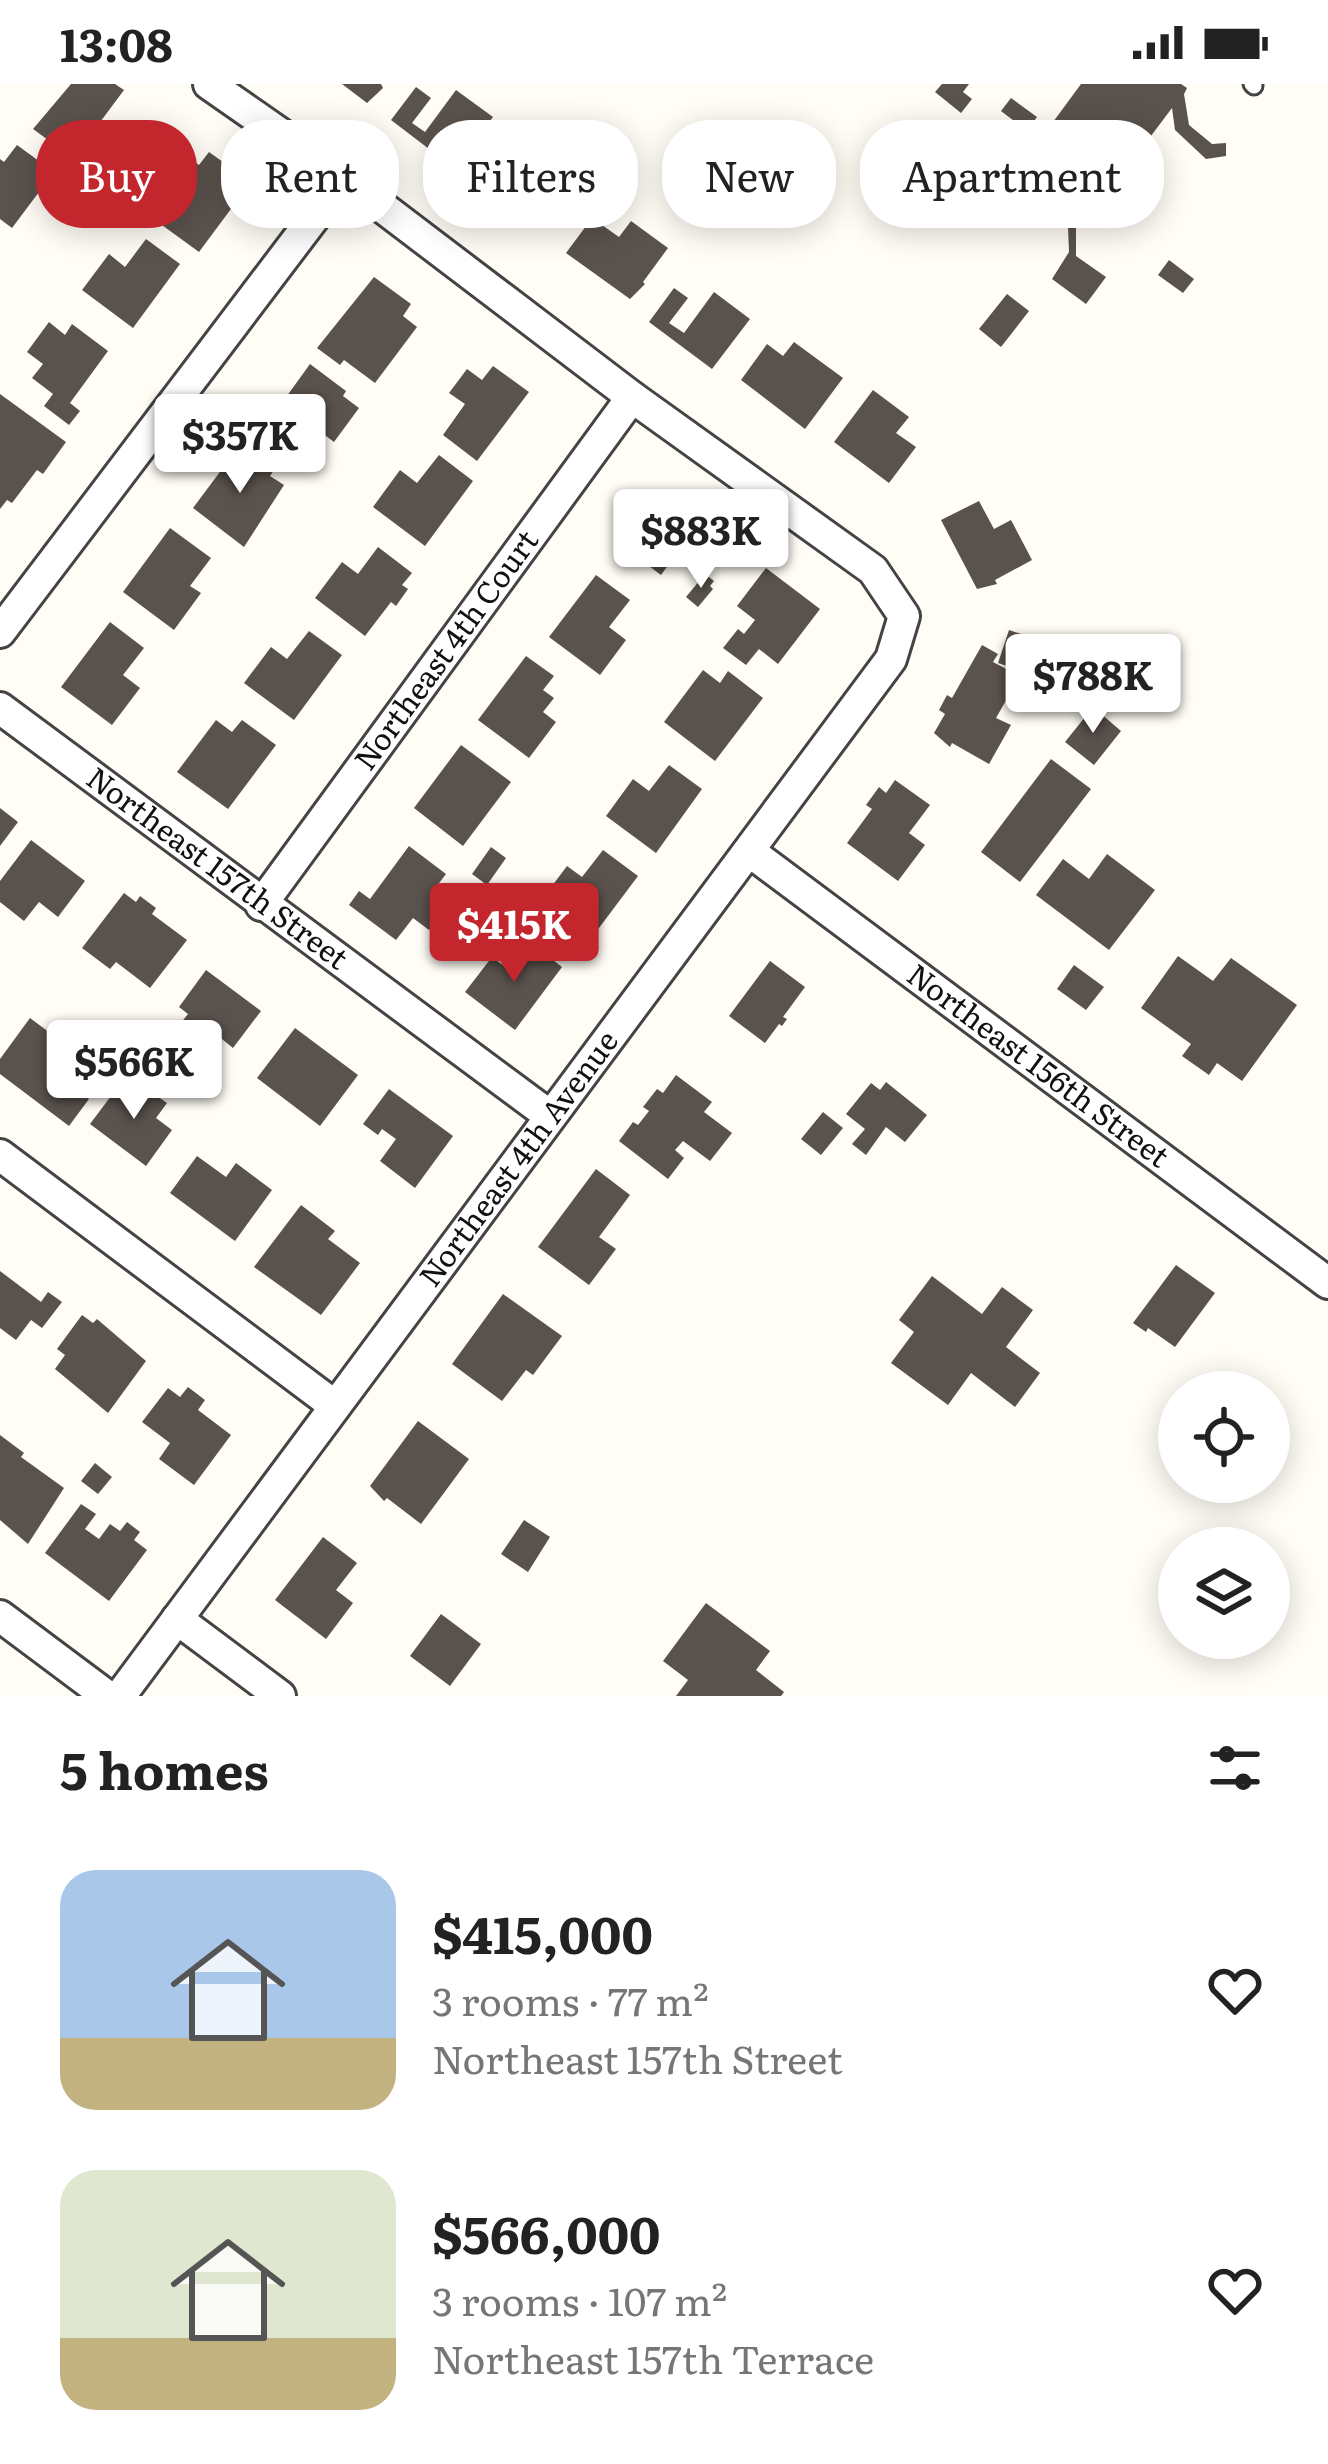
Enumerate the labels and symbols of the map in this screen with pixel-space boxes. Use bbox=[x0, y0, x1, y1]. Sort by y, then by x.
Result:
pin: $357K bbox=[156, 394, 324, 496]
pin: $883K bbox=[617, 489, 785, 591]
street label: Northeast 4th Court bbox=[342, 520, 547, 778]
pin: $788K bbox=[1009, 634, 1177, 736]
street label: Northeast 157th Street bbox=[79, 755, 359, 978]
pin: $415K bbox=[430, 883, 598, 985]
street label: Northeast 156th Street bbox=[899, 951, 1180, 1176]
pin: $566K bbox=[50, 1020, 218, 1122]
street label: Northeast 4th Avenue bbox=[407, 1020, 627, 1295]

